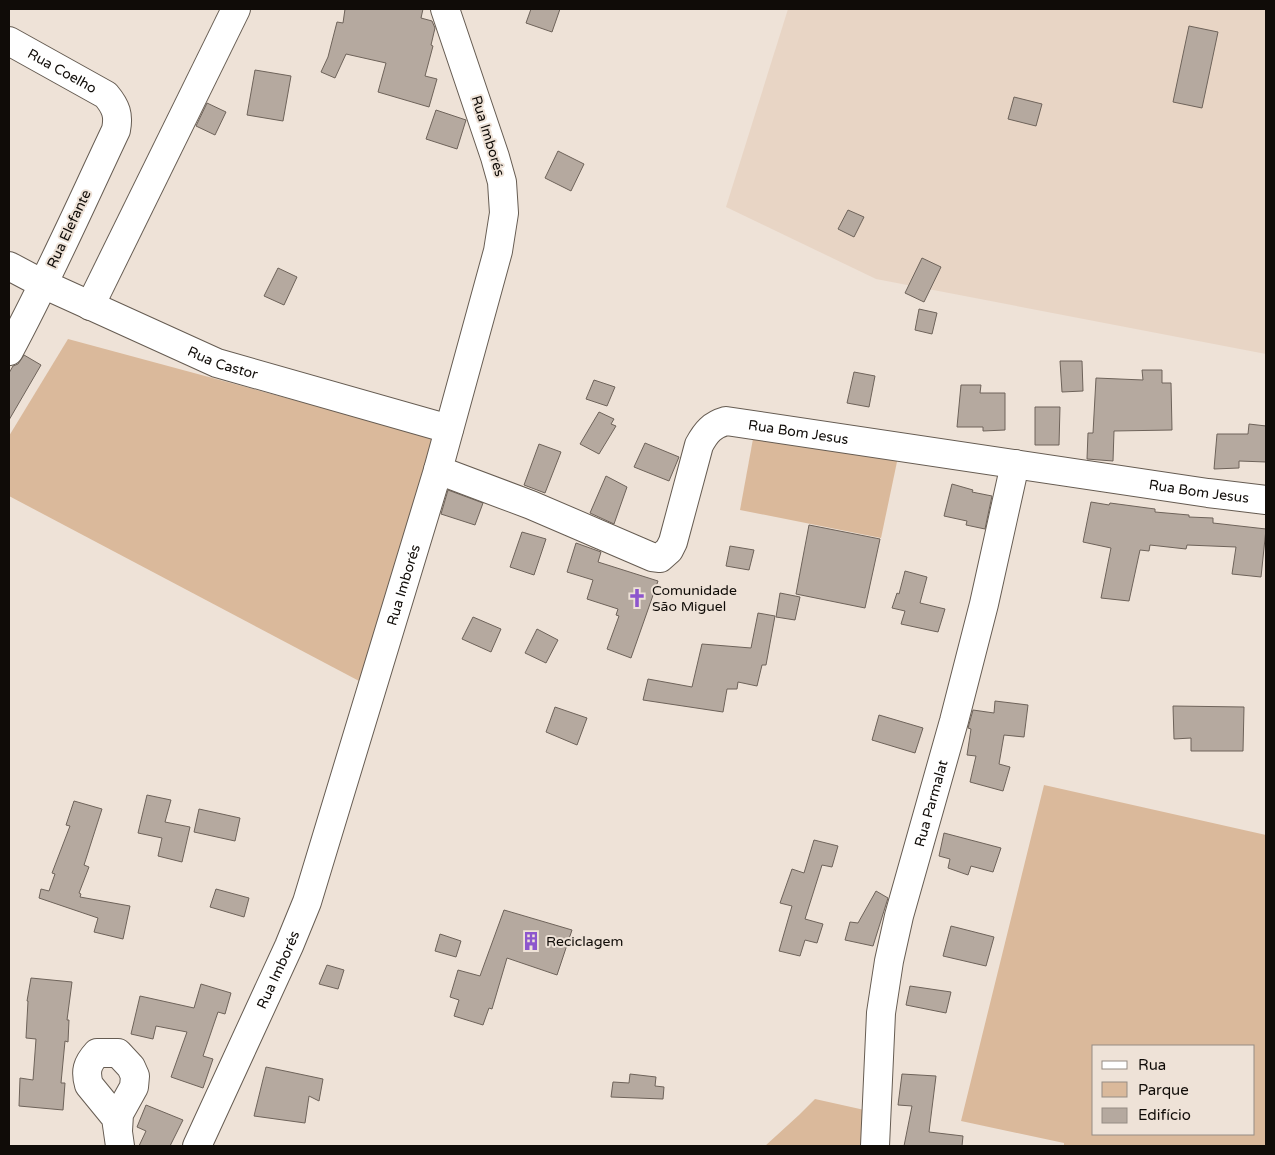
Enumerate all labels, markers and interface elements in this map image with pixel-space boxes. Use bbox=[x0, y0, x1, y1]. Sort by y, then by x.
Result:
street label: Rua Coelho bbox=[25, 45, 100, 97]
street label: Rua Imborés bbox=[468, 93, 508, 179]
street label: Rua Elefante bbox=[43, 187, 95, 271]
street label: Rua Castor bbox=[185, 342, 260, 383]
street label: Rua Bom Jesus bbox=[747, 416, 850, 448]
street label: Rua Bom Jesus bbox=[1148, 476, 1250, 506]
street label: Rua Imborés bbox=[383, 542, 424, 628]
place label: Comunidade São Miguel bbox=[652, 582, 737, 615]
church icon: Comunidade São Miguel bbox=[626, 587, 648, 609]
street label: Rua Parmalat bbox=[910, 757, 951, 849]
street label: Rua Imborés bbox=[253, 928, 303, 1011]
building icon: Reciclagem bbox=[520, 930, 542, 952]
place label: Reciclagem bbox=[546, 933, 623, 950]
legend bbox=[1092, 1045, 1255, 1135]
text: Rua bbox=[1138, 1056, 1166, 1074]
text: Parque bbox=[1138, 1081, 1189, 1099]
text: Edifício bbox=[1138, 1106, 1191, 1124]

